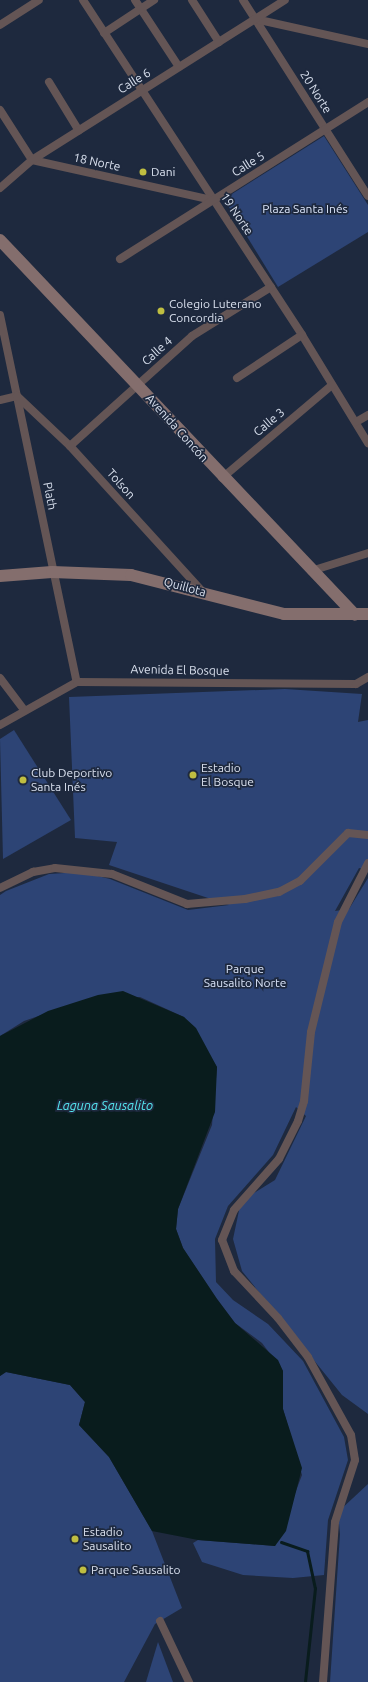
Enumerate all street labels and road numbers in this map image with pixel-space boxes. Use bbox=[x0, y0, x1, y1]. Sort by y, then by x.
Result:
street label: Calle 6 bbox=[115, 65, 153, 97]
street label: 20 Norte bbox=[297, 68, 335, 116]
street label: Calle 5 bbox=[229, 148, 267, 180]
street label: 18 Norte bbox=[72, 150, 122, 174]
street label: 19 Norte bbox=[218, 190, 256, 238]
street label: Calle 4 bbox=[139, 334, 175, 368]
street label: Avenida Concón bbox=[143, 391, 211, 465]
street label: Calle 3 bbox=[251, 405, 287, 439]
street label: Tolson bbox=[104, 466, 138, 502]
street label: Plath bbox=[40, 481, 60, 511]
street label: Quillota bbox=[162, 574, 208, 600]
street label: Avenida El Bosque bbox=[130, 662, 230, 678]

